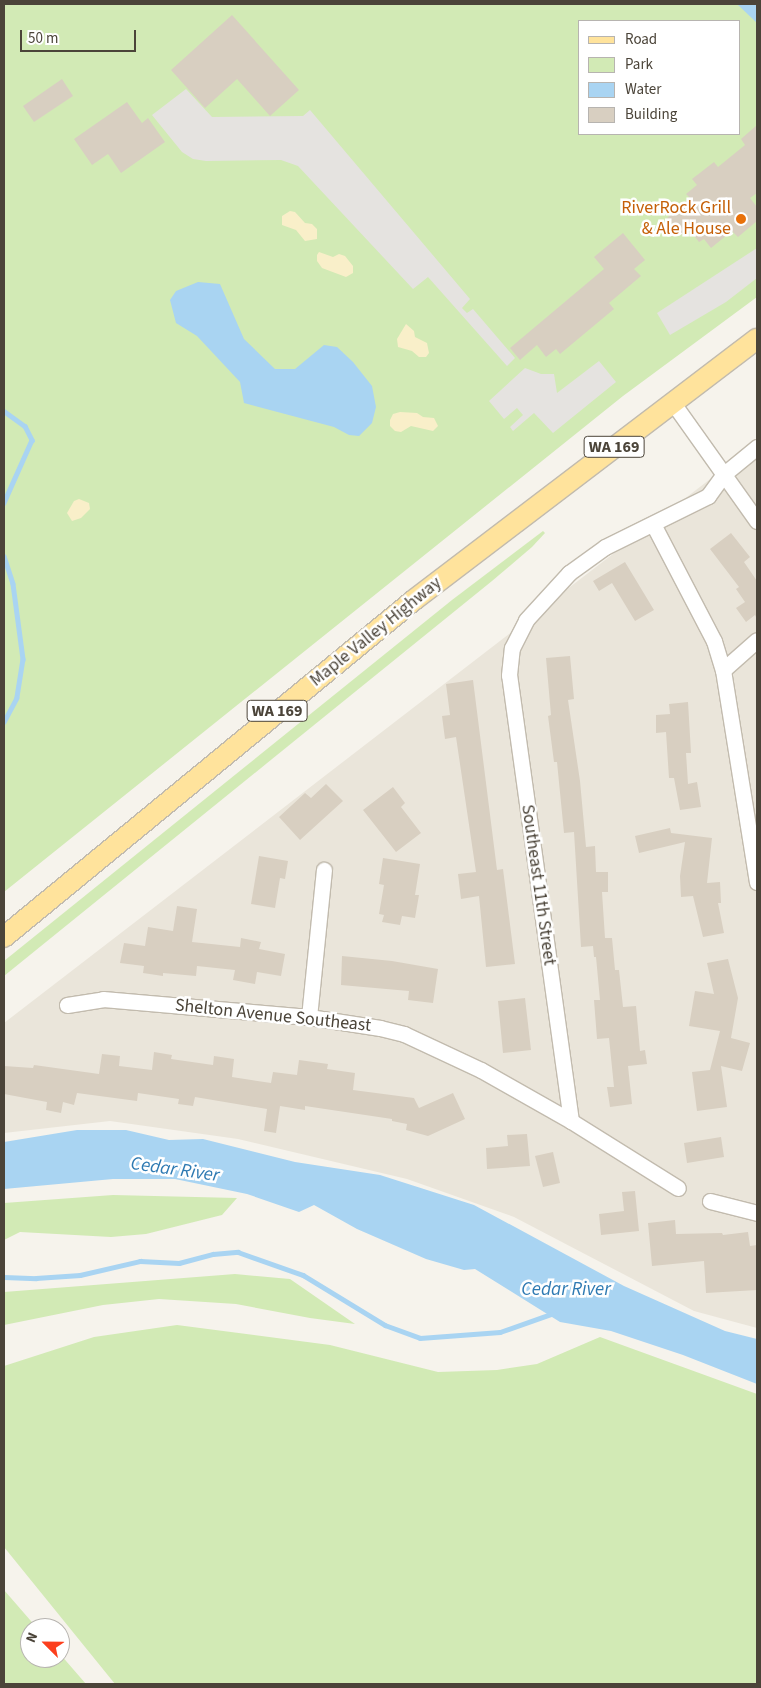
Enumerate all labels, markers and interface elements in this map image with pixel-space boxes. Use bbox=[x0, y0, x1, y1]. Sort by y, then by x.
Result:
scale bar bbox=[22, 20, 139, 52]
legend bbox=[578, 20, 741, 135]
text: 50 m bbox=[28, 28, 58, 49]
text: Road bbox=[625, 29, 657, 50]
text: Park bbox=[625, 54, 653, 75]
text: Water bbox=[625, 79, 661, 100]
text: Building bbox=[625, 104, 677, 125]
place label: RiverRock Grill & Ale House bbox=[621, 198, 731, 240]
marker: RiverRock Grill & Ale House bbox=[735, 213, 747, 225]
road number: WA 169 bbox=[583, 434, 645, 461]
street label: Maple Valley Highway bbox=[306, 572, 446, 692]
road number: WA 169 bbox=[246, 698, 308, 724]
street label: Southeast 11th Street bbox=[516, 803, 560, 967]
street label: Shelton Avenue Southeast bbox=[174, 995, 372, 1037]
water label: Cedar River bbox=[129, 1152, 221, 1188]
water label: Cedar River bbox=[521, 1279, 611, 1301]
north arrow bbox=[20, 1618, 70, 1668]
text: N bbox=[21, 1629, 43, 1646]

